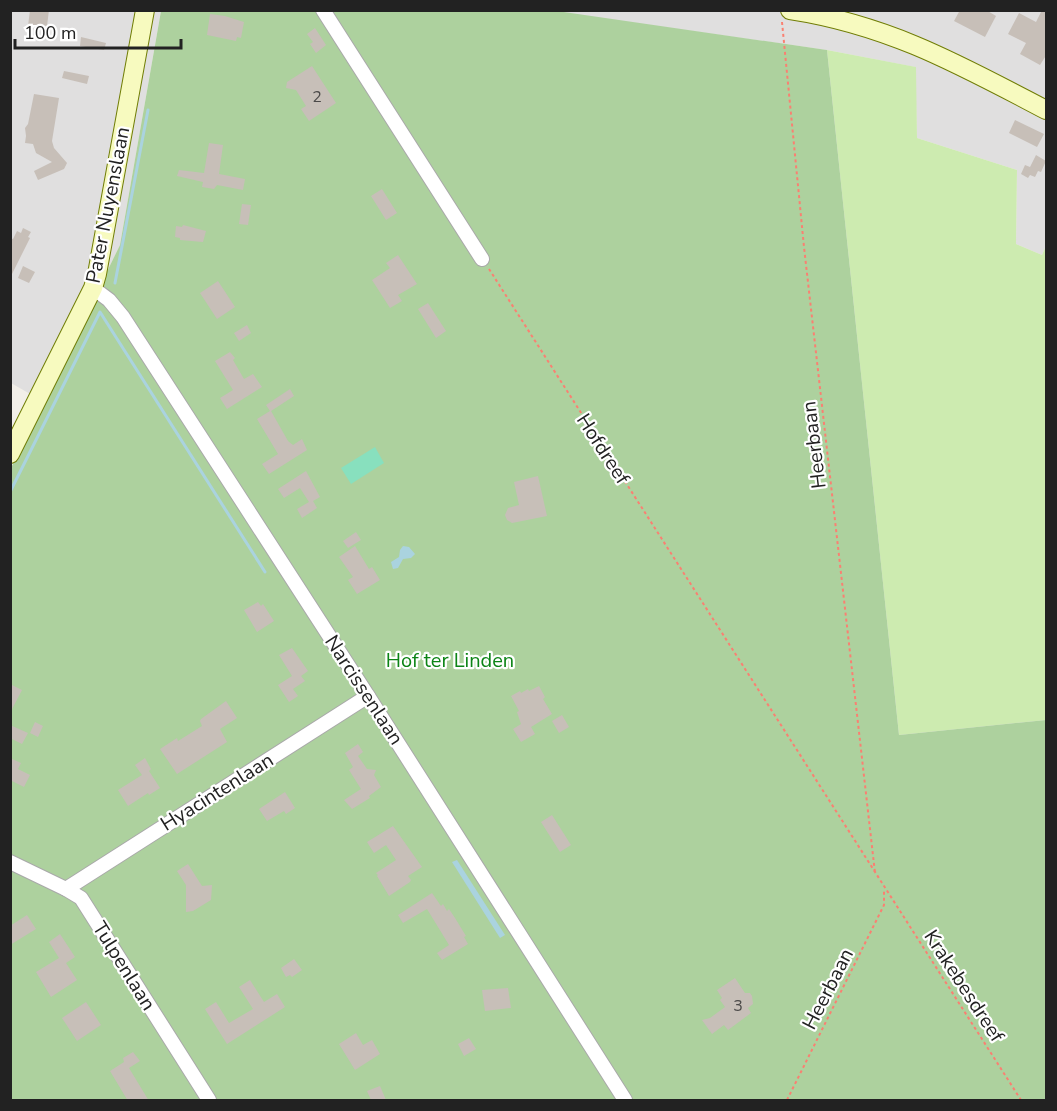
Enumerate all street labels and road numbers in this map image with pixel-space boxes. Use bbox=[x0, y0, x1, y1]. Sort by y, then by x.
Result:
street label: Pater Nuyenslaan bbox=[80, 124, 136, 286]
street label: Heerbaan bbox=[795, 400, 833, 490]
street label: Hofdreef bbox=[570, 408, 636, 490]
street label: Narcissenlaan bbox=[318, 630, 410, 750]
street label: Hyacintenlaan bbox=[155, 746, 279, 838]
street label: Tulpenlaan bbox=[86, 916, 162, 1016]
street label: Krakebesdreef bbox=[918, 925, 1011, 1048]
street label: Heerbaan bbox=[796, 944, 860, 1034]

